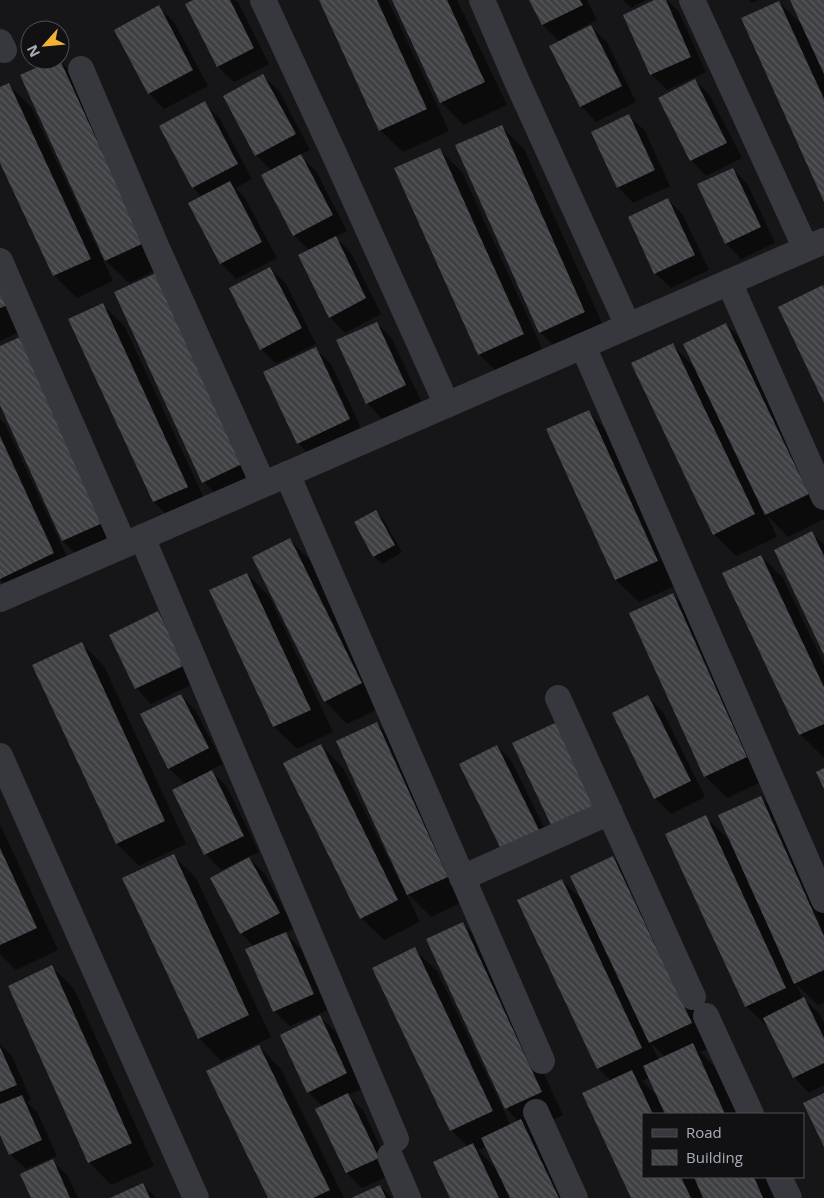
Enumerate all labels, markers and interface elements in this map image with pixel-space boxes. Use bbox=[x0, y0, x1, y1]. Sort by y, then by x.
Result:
north arrow bbox=[20, 20, 70, 70]
text: N bbox=[22, 42, 44, 61]
legend bbox=[642, 1113, 804, 1178]
text: Road bbox=[686, 1122, 722, 1142]
text: Building bbox=[686, 1147, 743, 1167]

